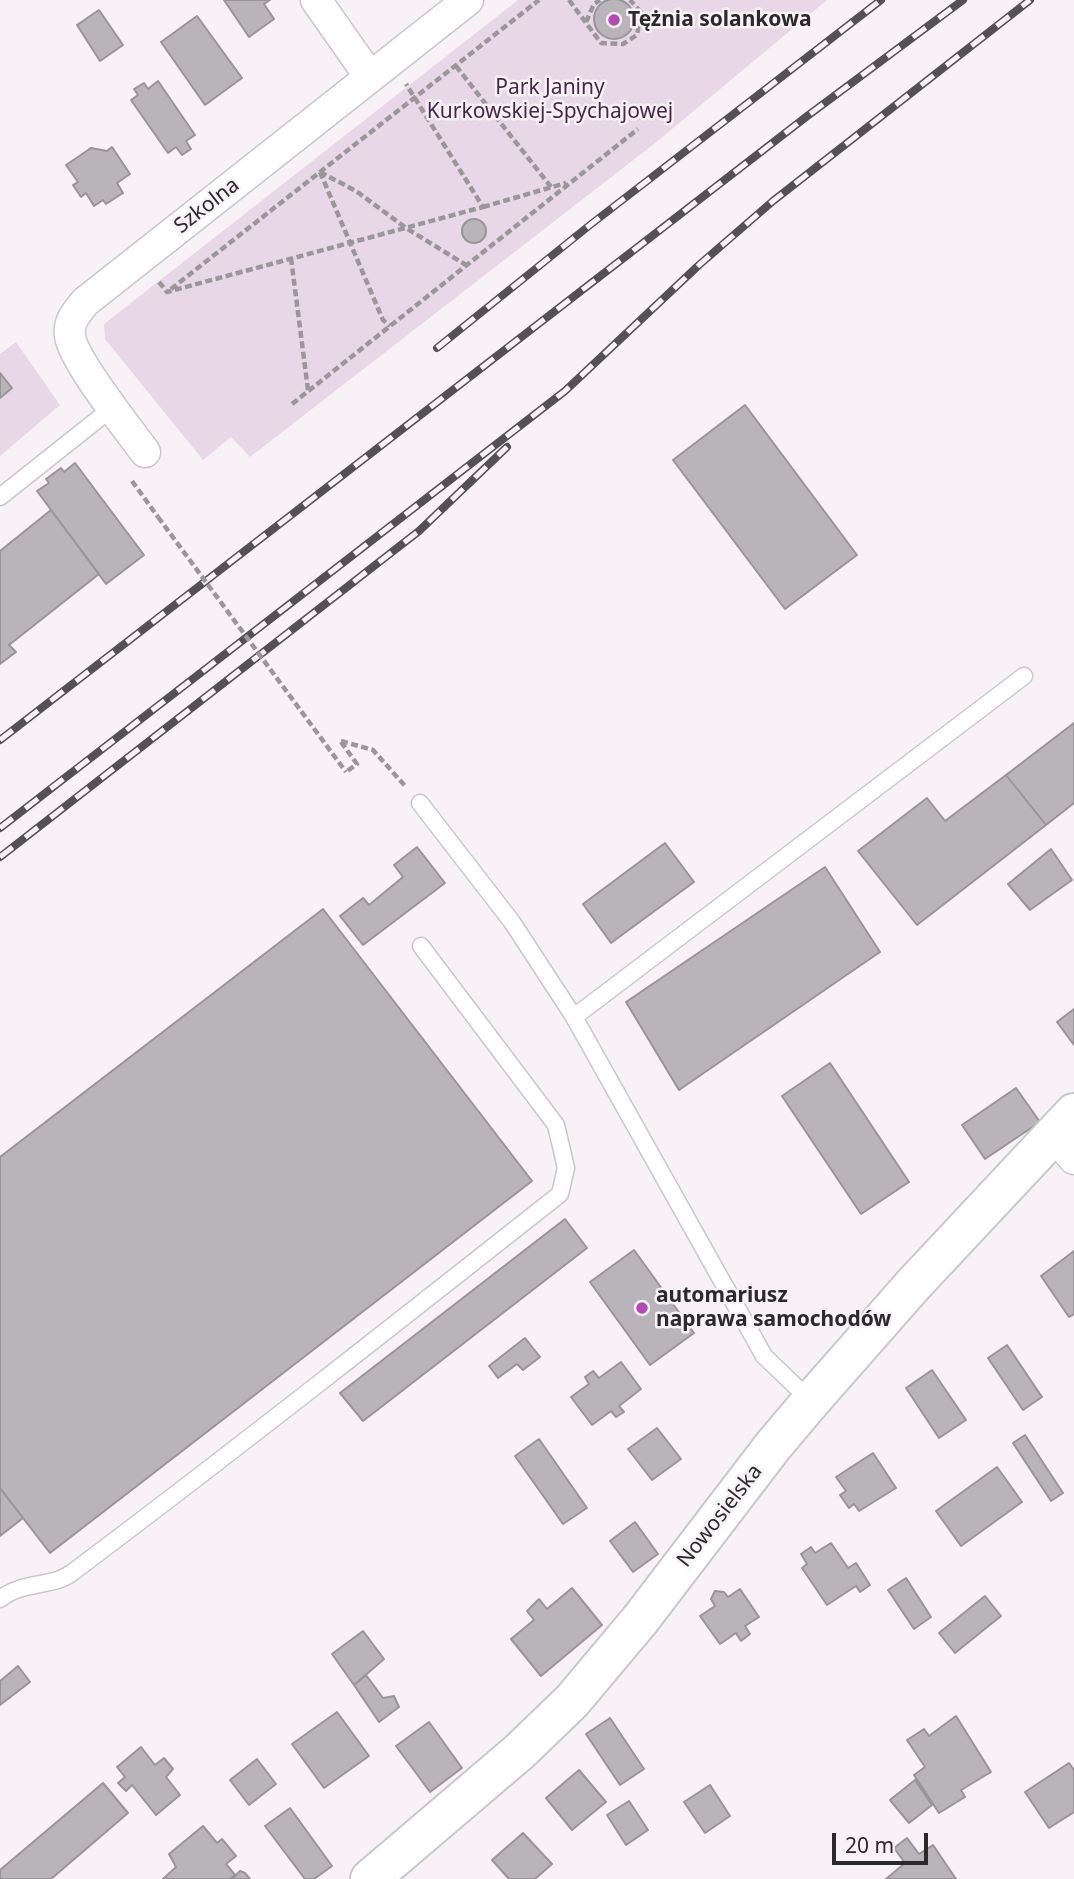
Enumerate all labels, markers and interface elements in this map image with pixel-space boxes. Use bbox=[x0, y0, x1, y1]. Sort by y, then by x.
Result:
place label: Tężnia solankowa bbox=[628, 7, 812, 33]
marker: Tężnia solankowa bbox=[606, 12, 622, 28]
park label: Park Janiny Kurkowskiej-Spychajowej bbox=[427, 75, 673, 125]
street label: Szkolna bbox=[169, 173, 245, 239]
place label: automariusz naprawa samochodów bbox=[656, 1283, 891, 1333]
marker: automariusz naprawa samochodów bbox=[634, 1300, 650, 1316]
street label: Nowosielska bbox=[672, 1460, 768, 1572]
scale bar bbox=[836, 1820, 932, 1864]
text: 20 m bbox=[845, 1831, 894, 1859]

